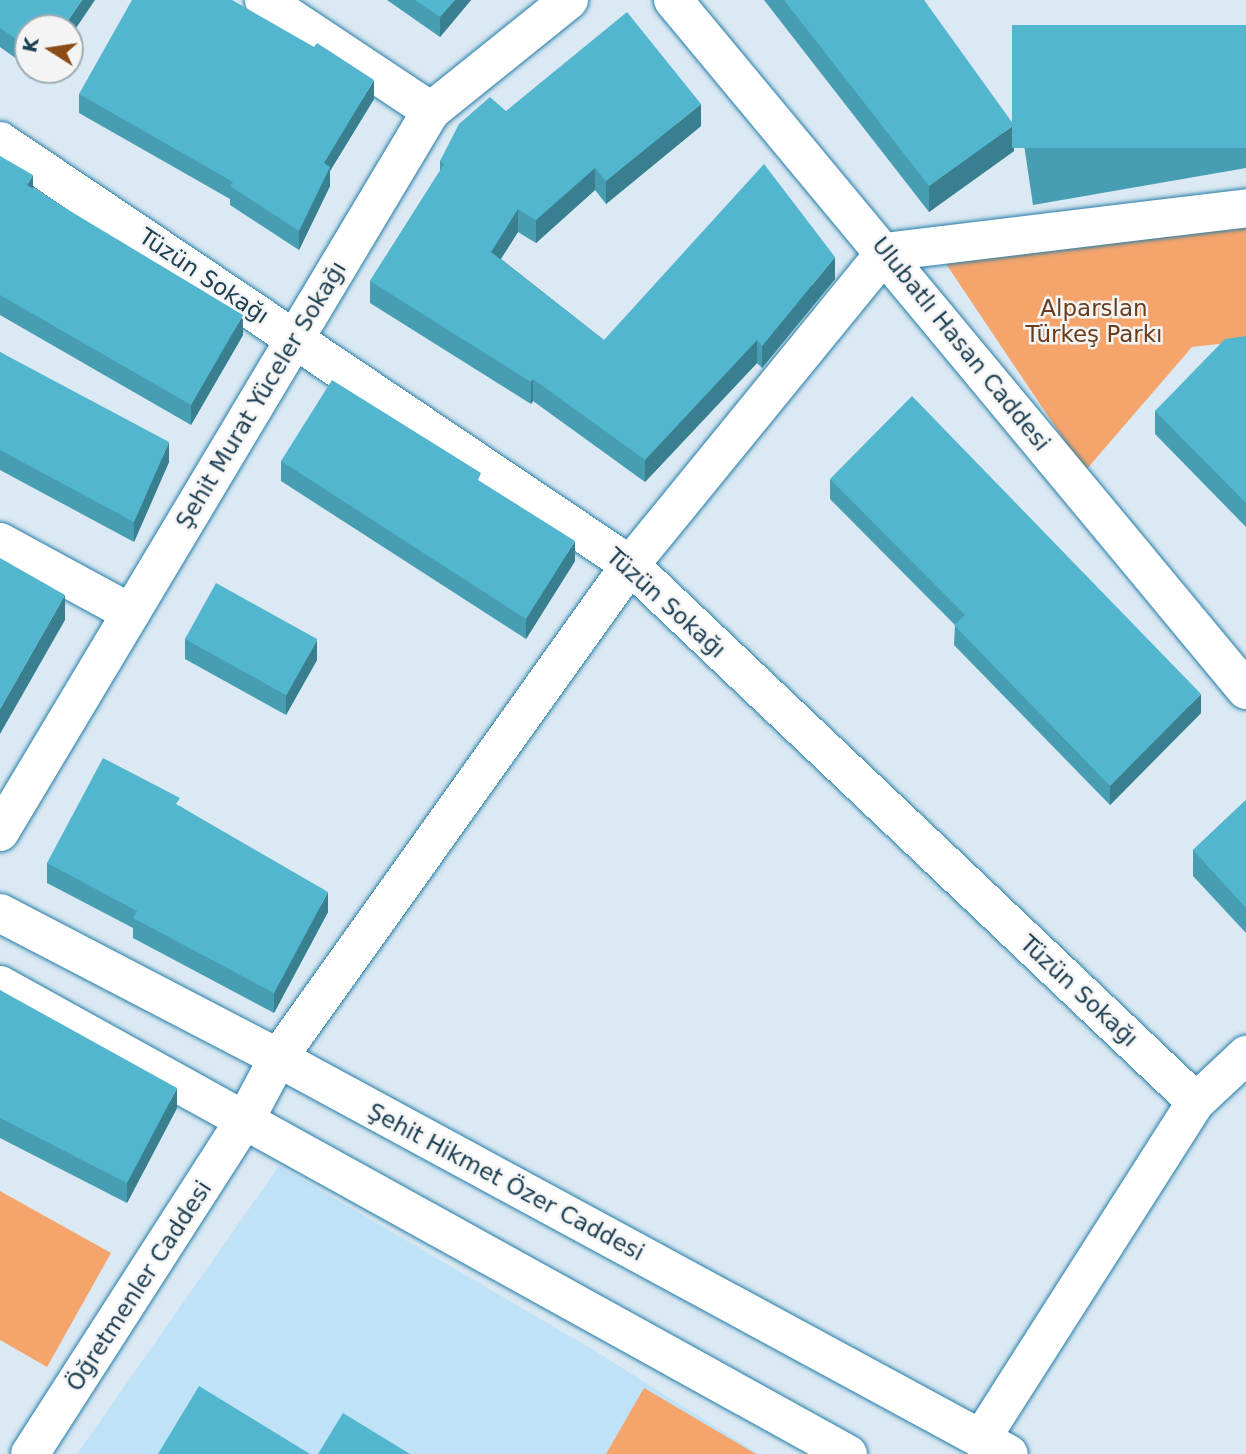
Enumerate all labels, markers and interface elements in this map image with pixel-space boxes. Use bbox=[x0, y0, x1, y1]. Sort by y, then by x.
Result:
north arrow bbox=[14, 14, 84, 84]
text: K bbox=[18, 36, 43, 55]
street label: Tüzün Sokağı bbox=[134, 222, 274, 330]
street label: Ulubatlı Hasan Caddesi bbox=[866, 232, 1056, 456]
street label: Şehit Murat Yüceler Sokağı bbox=[170, 256, 352, 534]
park label: Alparslan Türkeş Parkı bbox=[1026, 294, 1162, 348]
street label: Tüzün Sokağı bbox=[601, 542, 731, 664]
street label: Tüzün Sokağı bbox=[1014, 930, 1144, 1052]
street label: Şehit Hikmet Özer Caddesi bbox=[363, 1097, 649, 1267]
street label: Öğretmenler Caddesi bbox=[61, 1176, 217, 1396]

